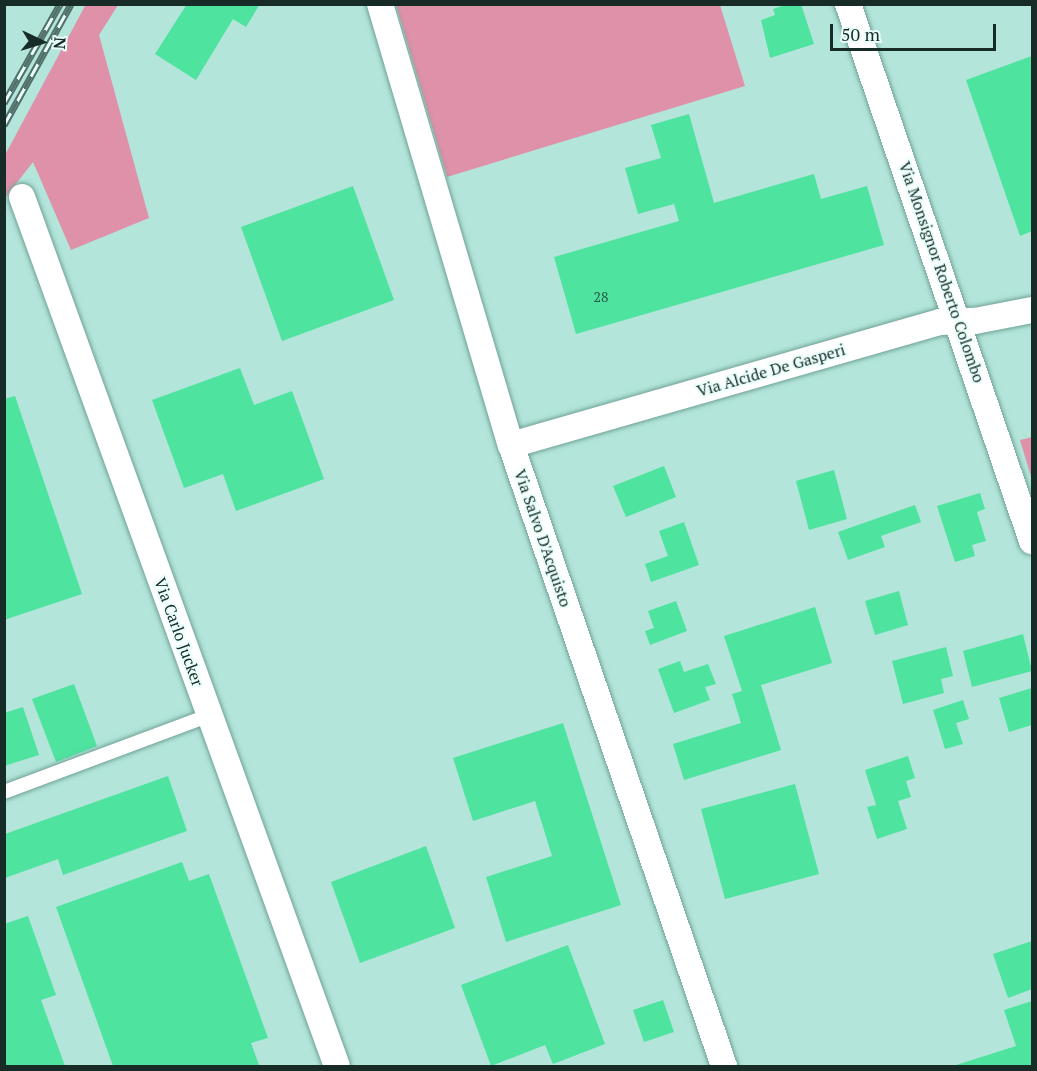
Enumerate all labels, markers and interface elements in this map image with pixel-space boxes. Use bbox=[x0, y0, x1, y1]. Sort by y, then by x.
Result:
north arrow bbox=[12, 12, 72, 72]
scale bar bbox=[833, 12, 1000, 50]
text: 50 m bbox=[841, 22, 880, 46]
text: N bbox=[49, 36, 71, 50]
street label: Via Monsignor Roberto Colombo bbox=[895, 159, 989, 385]
house number: 28 bbox=[594, 289, 608, 305]
street label: Via Alcide De Gasperi bbox=[694, 340, 848, 400]
street label: Via Salvo D'Acquisto bbox=[510, 467, 576, 609]
street label: Via Carlo Jucker bbox=[150, 575, 208, 689]

